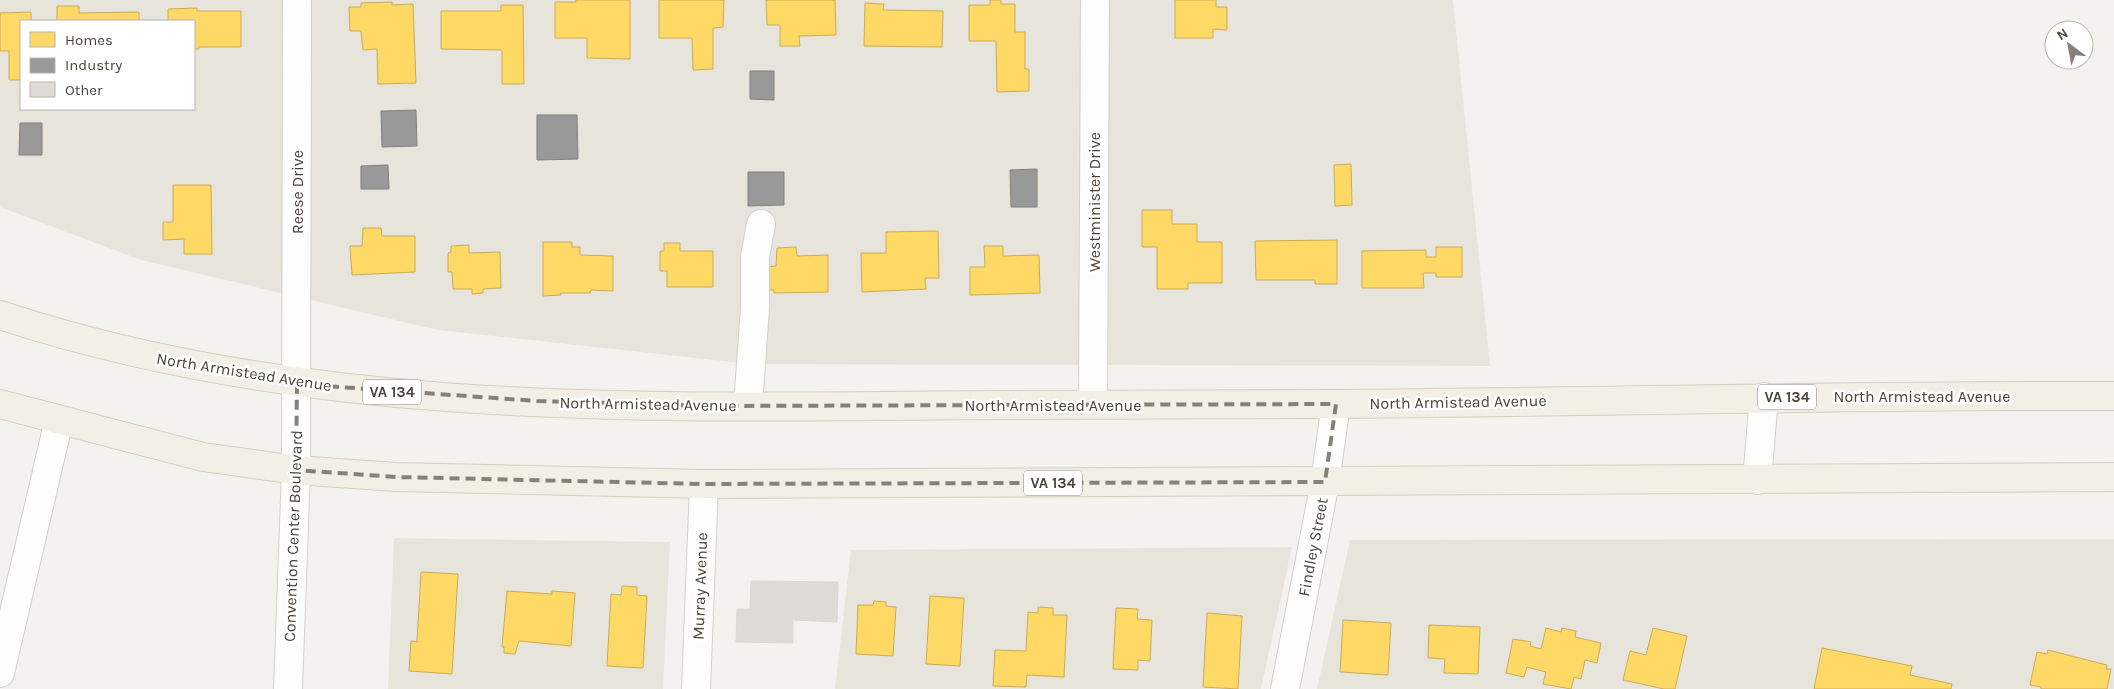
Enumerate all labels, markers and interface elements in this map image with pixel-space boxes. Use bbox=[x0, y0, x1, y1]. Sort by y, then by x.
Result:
legend bbox=[20, 20, 195, 110]
north arrow bbox=[2044, 20, 2094, 70]
text: N bbox=[2054, 25, 2071, 44]
text: Homes bbox=[65, 31, 113, 49]
text: Industry bbox=[65, 56, 122, 74]
text: Other bbox=[65, 81, 103, 99]
street label: Westminister Drive bbox=[1085, 132, 1104, 272]
street label: Reese Drive bbox=[288, 150, 307, 234]
street label: North Armistead Avenue bbox=[155, 349, 333, 395]
road number: VA 134 bbox=[363, 380, 421, 404]
road number: VA 134 bbox=[1758, 384, 1816, 410]
street label: North Armistead Avenue bbox=[1833, 387, 2011, 406]
street label: North Armistead Avenue bbox=[1369, 391, 1547, 413]
street label: North Armistead Avenue bbox=[559, 393, 737, 415]
street label: North Armistead Avenue bbox=[964, 396, 1142, 415]
street label: Convention Center Boulevard bbox=[280, 430, 306, 642]
road number: VA 134 bbox=[1024, 470, 1082, 496]
street label: Findley Street bbox=[1294, 496, 1332, 598]
street label: Murray Avenue bbox=[689, 532, 711, 640]

